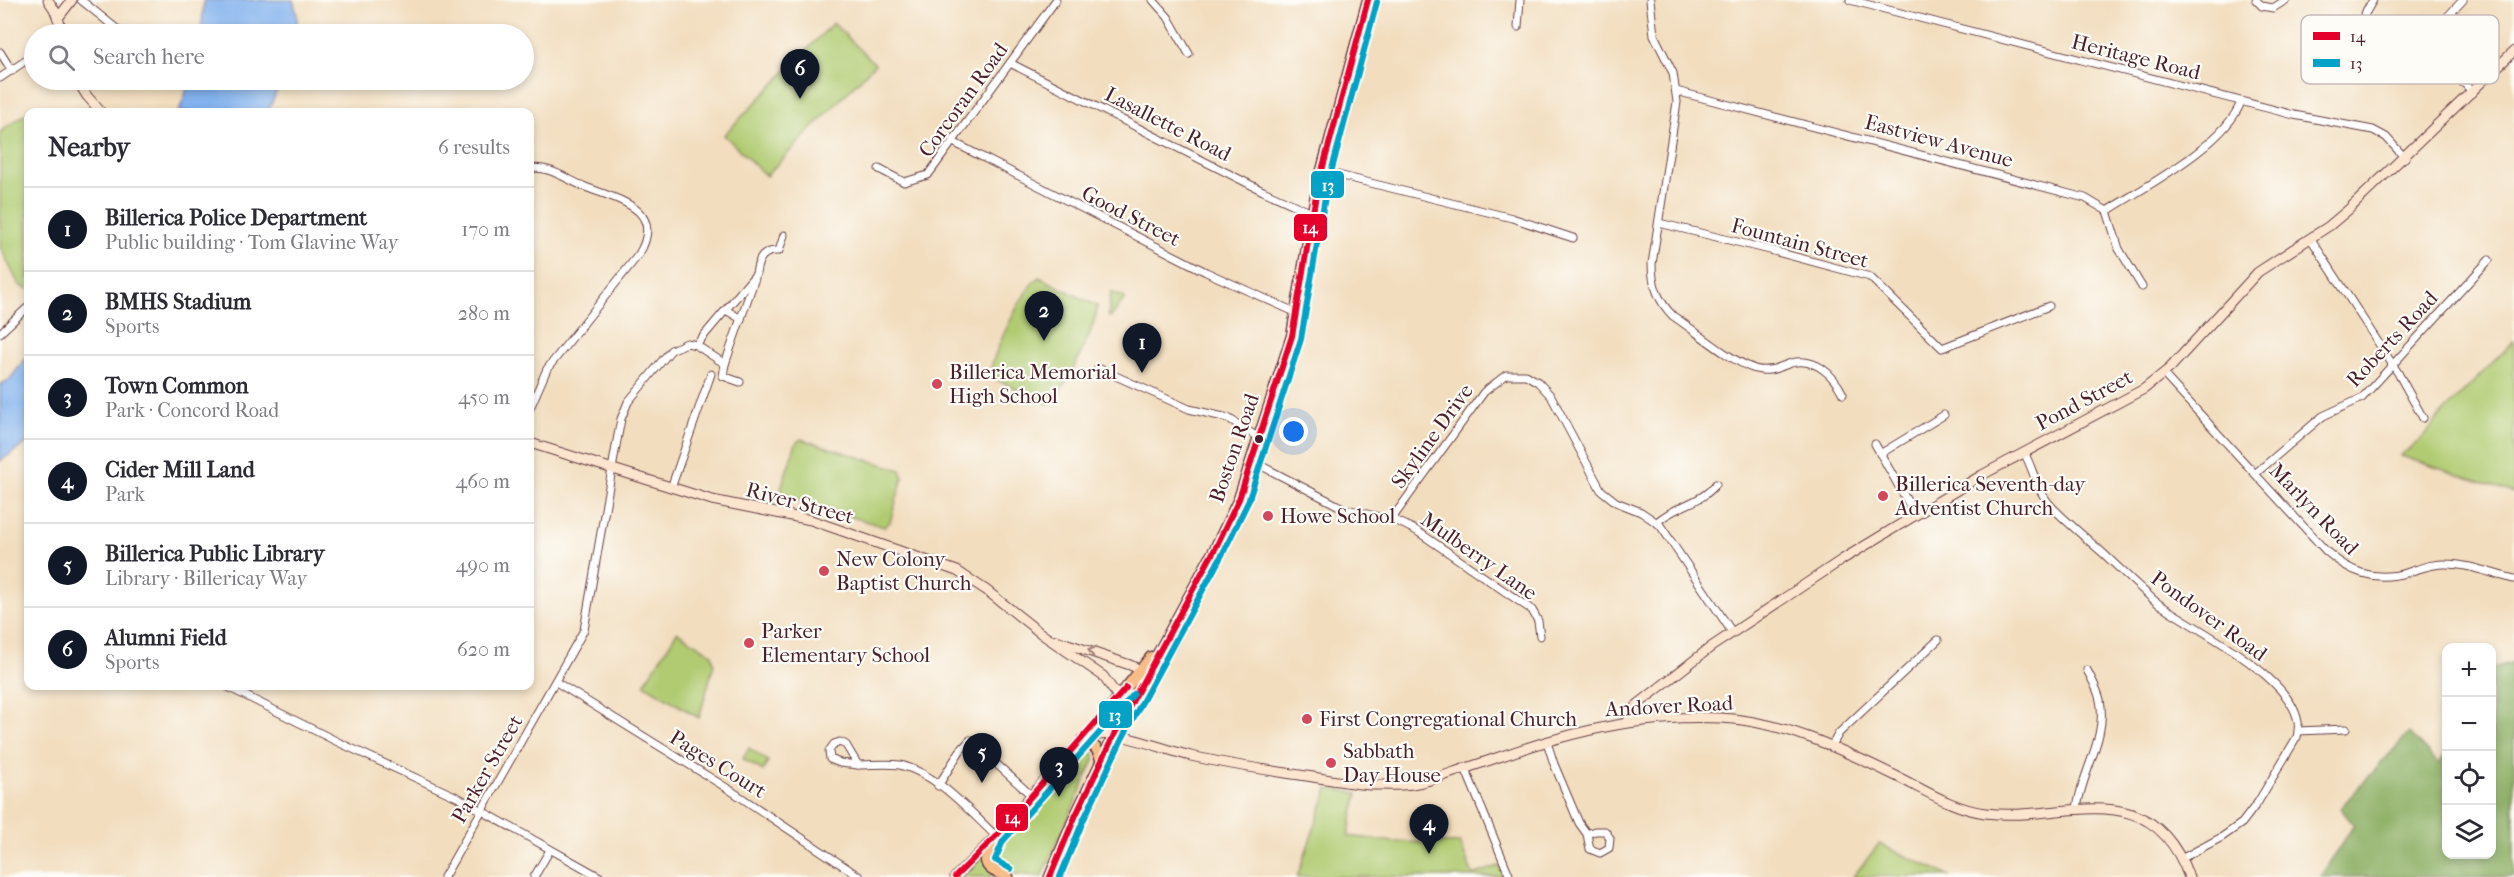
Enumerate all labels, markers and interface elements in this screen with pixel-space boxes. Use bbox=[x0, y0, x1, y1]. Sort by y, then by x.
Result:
legend bbox=[2301, 15, 2499, 84]
search box bbox=[24, 24, 534, 90]
text: 14 bbox=[2350, 27, 2366, 46]
street label: Heritage Road bbox=[2069, 29, 2203, 85]
street label: Corcoran Road bbox=[914, 38, 1013, 162]
icon: search bbox=[45, 41, 78, 74]
text: Search here bbox=[93, 44, 205, 70]
pin: 6 bbox=[780, 50, 820, 99]
text: 13 bbox=[2350, 54, 2362, 73]
street label: Lasallette Road bbox=[1101, 82, 1236, 166]
street label: Eastview Avenue bbox=[1862, 110, 2016, 172]
text: Nearby bbox=[48, 132, 130, 163]
text: 6 results bbox=[438, 136, 510, 159]
line badge: 13 bbox=[1310, 170, 1345, 199]
text: 13 bbox=[1322, 176, 1334, 196]
street label: Good Street bbox=[1078, 181, 1185, 251]
text: Billerica Police Department bbox=[105, 205, 367, 231]
line badge: 14 bbox=[1293, 213, 1328, 242]
street label: Fountain Street bbox=[1729, 213, 1872, 273]
text: 1 bbox=[64, 218, 71, 241]
text: 170 m bbox=[461, 218, 510, 241]
text: 14 bbox=[1302, 218, 1319, 238]
text: Public building · Tom Glavine Way bbox=[105, 231, 398, 254]
street label: Roberts Road bbox=[2341, 286, 2443, 392]
text: BMHS Stadium bbox=[105, 289, 251, 315]
pin: 2 bbox=[1024, 292, 1064, 341]
text: 2 bbox=[62, 302, 73, 325]
text: 280 m bbox=[458, 302, 510, 325]
text: Sports bbox=[105, 315, 159, 338]
pin: 1 bbox=[1122, 324, 1162, 373]
place label: Billerica Memorial High School bbox=[949, 360, 1117, 408]
street label: Pond Street bbox=[2031, 364, 2137, 436]
text: Town Common bbox=[105, 373, 249, 399]
marker: Billerica Memorial High School bbox=[930, 377, 944, 391]
street label: Skyline Drive bbox=[1386, 379, 1478, 493]
text: 3 bbox=[63, 386, 72, 409]
text: 450 m bbox=[458, 386, 510, 409]
street label: Boston Road bbox=[1204, 390, 1264, 506]
text: Park · Concord Road bbox=[105, 399, 279, 422]
your location bbox=[1279, 417, 1308, 446]
unlabelled marker bbox=[1253, 433, 1265, 445]
text: Cider Mill Land bbox=[105, 457, 255, 483]
street label: Marlyn Road bbox=[2265, 458, 2364, 560]
text: 4 bbox=[62, 470, 73, 493]
text: 460 m bbox=[455, 470, 510, 493]
place label: Billerica Seventh-day Adventist Church bbox=[1894, 472, 2086, 520]
street label: River Street bbox=[744, 477, 857, 529]
text: Park bbox=[105, 483, 145, 506]
marker: Billerica Seventh-day Adventist Church bbox=[1876, 489, 1890, 503]
place label: Howe School bbox=[1280, 504, 1396, 528]
street label: Mulberry Lane bbox=[1416, 507, 1542, 605]
marker: Howe School bbox=[1261, 509, 1275, 523]
text: Billerica Public Library bbox=[105, 541, 324, 567]
place label: New Colony Baptist Church bbox=[836, 547, 972, 595]
text: 5 bbox=[63, 554, 72, 577]
text: 490 m bbox=[456, 554, 510, 577]
marker: New Colony Baptist Church bbox=[817, 564, 831, 578]
street label: Pondover Road bbox=[2146, 566, 2272, 666]
text: Library · Billericay Way bbox=[105, 567, 307, 590]
place label: Parker Elementary School bbox=[761, 619, 930, 667]
text: Alumni Field bbox=[105, 625, 227, 651]
marker: Parker Elementary School bbox=[742, 636, 756, 650]
text: 6 bbox=[62, 638, 73, 661]
text: 620 m bbox=[457, 638, 510, 661]
map controls bbox=[2442, 643, 2496, 859]
button: + bbox=[2442, 643, 2496, 697]
one-way arrow bbox=[1087, 646, 1098, 659]
text: Sports bbox=[105, 651, 159, 674]
street label: Andover Road bbox=[1603, 691, 1734, 721]
button: − bbox=[2442, 697, 2496, 751]
line badge: 13 bbox=[1098, 700, 1133, 729]
text: 13 bbox=[1109, 706, 1121, 726]
place label: First Congregational Church bbox=[1319, 707, 1577, 731]
street label: Parker Street bbox=[446, 710, 528, 827]
marker: First Congregational Church bbox=[1300, 712, 1314, 726]
street label: Pages Court bbox=[665, 725, 771, 803]
pin: 5 bbox=[962, 734, 1002, 783]
place label: Sabbath Day House bbox=[1343, 739, 1441, 787]
pin: 3 bbox=[1040, 748, 1078, 797]
button: locate bbox=[2442, 751, 2496, 805]
marker: Sabbath Day House bbox=[1324, 756, 1338, 770]
line badge: 14 bbox=[995, 803, 1029, 832]
pin: 4 bbox=[1410, 804, 1448, 854]
button: layers bbox=[2442, 805, 2496, 859]
text: 14 bbox=[1004, 808, 1021, 828]

